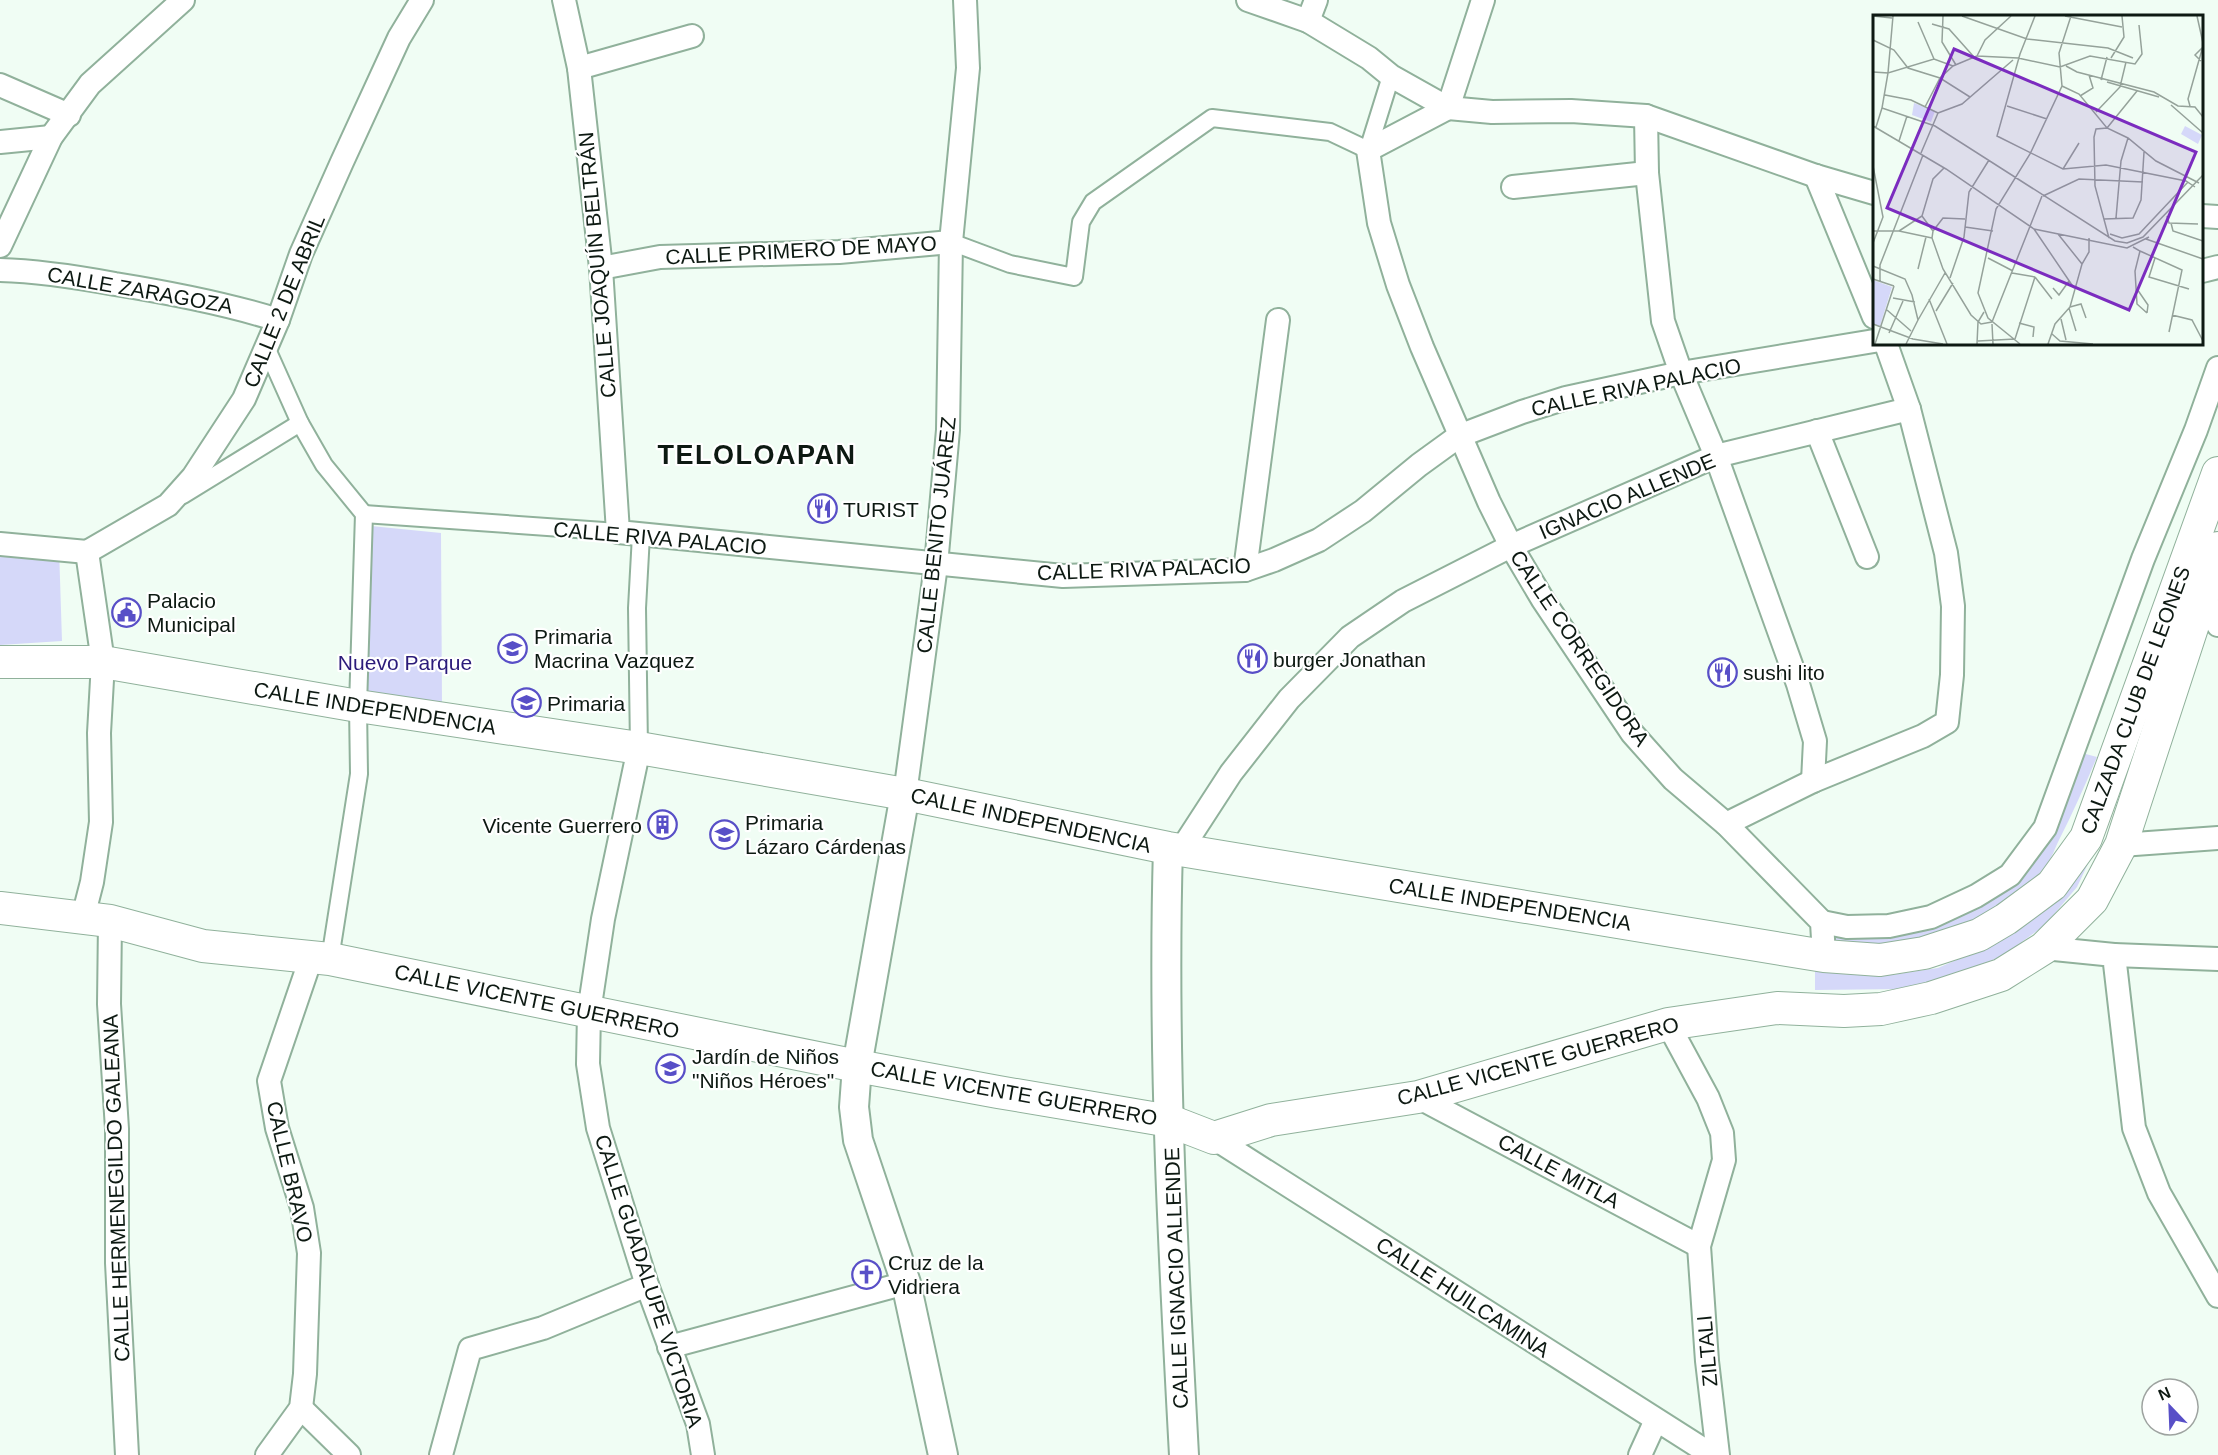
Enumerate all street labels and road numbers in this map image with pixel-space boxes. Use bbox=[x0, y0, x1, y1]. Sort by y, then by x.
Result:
street label: CALLE JOAQUÍN BELTRÁN bbox=[574, 131, 620, 399]
street label: CALLE 2 DE ABRIL bbox=[239, 211, 329, 391]
street label: CALLE PRIMERO DE MAYO bbox=[665, 231, 937, 269]
street label: CALLE ZARAGOZA bbox=[45, 262, 235, 318]
street label: CALLE RIVA PALACIO bbox=[1529, 354, 1743, 420]
street label: CALLE BENITO JUÁREZ bbox=[912, 415, 960, 654]
street label: IGNACIO ALLENDE bbox=[1535, 448, 1719, 544]
street label: CALLE RIVA PALACIO bbox=[552, 517, 768, 559]
street label: CALLE CORREGIDORA bbox=[1506, 546, 1654, 750]
street label: CALLE RIVA PALACIO bbox=[1037, 554, 1251, 584]
street label: CALZADA CLUB DE LEONES bbox=[2076, 563, 2194, 837]
street label: CALLE INDEPENDENCIA bbox=[252, 677, 498, 739]
street label: CALLE INDEPENDENCIA bbox=[909, 783, 1153, 857]
street label: CALLE INDEPENDENCIA bbox=[1387, 873, 1633, 935]
street label: CALLE VICENTE GUERRERO bbox=[392, 960, 682, 1042]
street label: CALLE VICENTE GUERRERO bbox=[1395, 1012, 1681, 1110]
street label: CALLE HERMENEGILDO GALEANA bbox=[98, 1014, 134, 1362]
street label: CALLE VICENTE GUERRERO bbox=[869, 1056, 1159, 1130]
street label: CALLE BRAVO bbox=[263, 1099, 317, 1245]
street label: CALLE MITLA bbox=[1494, 1129, 1624, 1213]
street label: CALLE GUADALUPE VICTORIA bbox=[591, 1132, 707, 1430]
street label: CALLE IGNACIO ALLENDE bbox=[1160, 1147, 1192, 1409]
street label: CALLE HUILCAMINA bbox=[1372, 1232, 1554, 1362]
street label: ZILTALI bbox=[1692, 1314, 1722, 1388]

